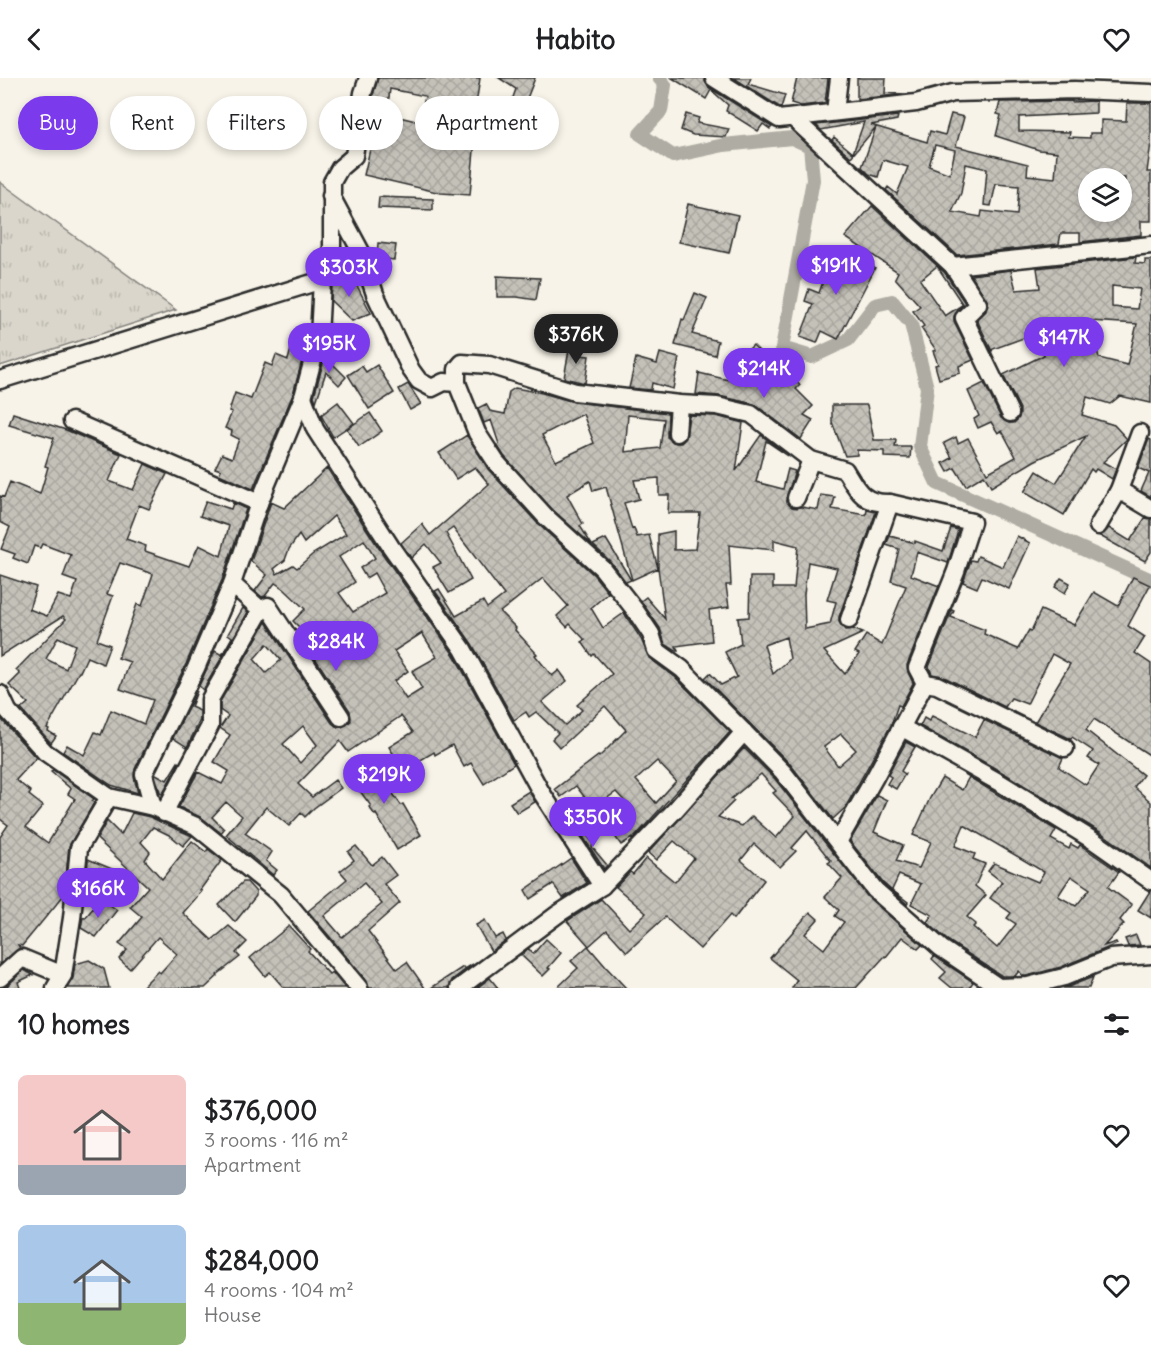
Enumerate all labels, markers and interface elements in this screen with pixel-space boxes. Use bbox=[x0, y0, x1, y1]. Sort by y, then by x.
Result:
text: Habito bbox=[535, 22, 616, 56]
icon: back bbox=[18, 23, 51, 56]
icon: heart bbox=[1100, 23, 1133, 56]
chip: Buy bbox=[18, 96, 98, 150]
chip: Rent bbox=[110, 96, 195, 150]
chip: Filters bbox=[207, 96, 307, 150]
chip: New bbox=[319, 96, 403, 150]
chip: Apartment bbox=[415, 96, 559, 150]
map controls bbox=[1078, 168, 1132, 222]
button: layers bbox=[1078, 168, 1132, 222]
pin: $191K bbox=[794, 245, 878, 296]
pin: $303K bbox=[307, 247, 391, 298]
text: $191K bbox=[811, 252, 861, 277]
text: $303K bbox=[319, 254, 379, 279]
pin: $376K bbox=[534, 314, 618, 365]
pin: $147K bbox=[1022, 317, 1106, 368]
text: $376K bbox=[548, 321, 604, 346]
pin: $195K bbox=[287, 323, 371, 374]
text: $147K bbox=[1038, 324, 1090, 349]
text: $195K bbox=[302, 330, 356, 355]
pin: $214K bbox=[722, 348, 806, 399]
text: $214K bbox=[737, 355, 791, 380]
pin: $284K bbox=[294, 621, 378, 672]
text: $284K bbox=[307, 628, 365, 653]
pin: $219K bbox=[342, 754, 426, 805]
text: $219K bbox=[357, 761, 411, 786]
pin: $350K bbox=[551, 797, 635, 848]
text: $350K bbox=[563, 804, 623, 829]
pin: $166K bbox=[56, 868, 140, 919]
text: $166K bbox=[71, 875, 125, 900]
text: 10 homes bbox=[18, 1008, 130, 1041]
icon: filters bbox=[1100, 1008, 1133, 1041]
text: $376,000 bbox=[204, 1094, 317, 1127]
icon: home bbox=[66, 1099, 138, 1171]
icon: heart bbox=[1100, 1119, 1133, 1152]
text: 3 rooms · 116 m² bbox=[204, 1127, 348, 1152]
text: Apartment bbox=[204, 1152, 301, 1177]
text: $284,000 bbox=[204, 1244, 319, 1277]
icon: home bbox=[66, 1249, 138, 1321]
icon: heart bbox=[1100, 1269, 1133, 1302]
text: 4 rooms · 104 m² bbox=[204, 1277, 354, 1302]
text: House bbox=[204, 1302, 261, 1327]

